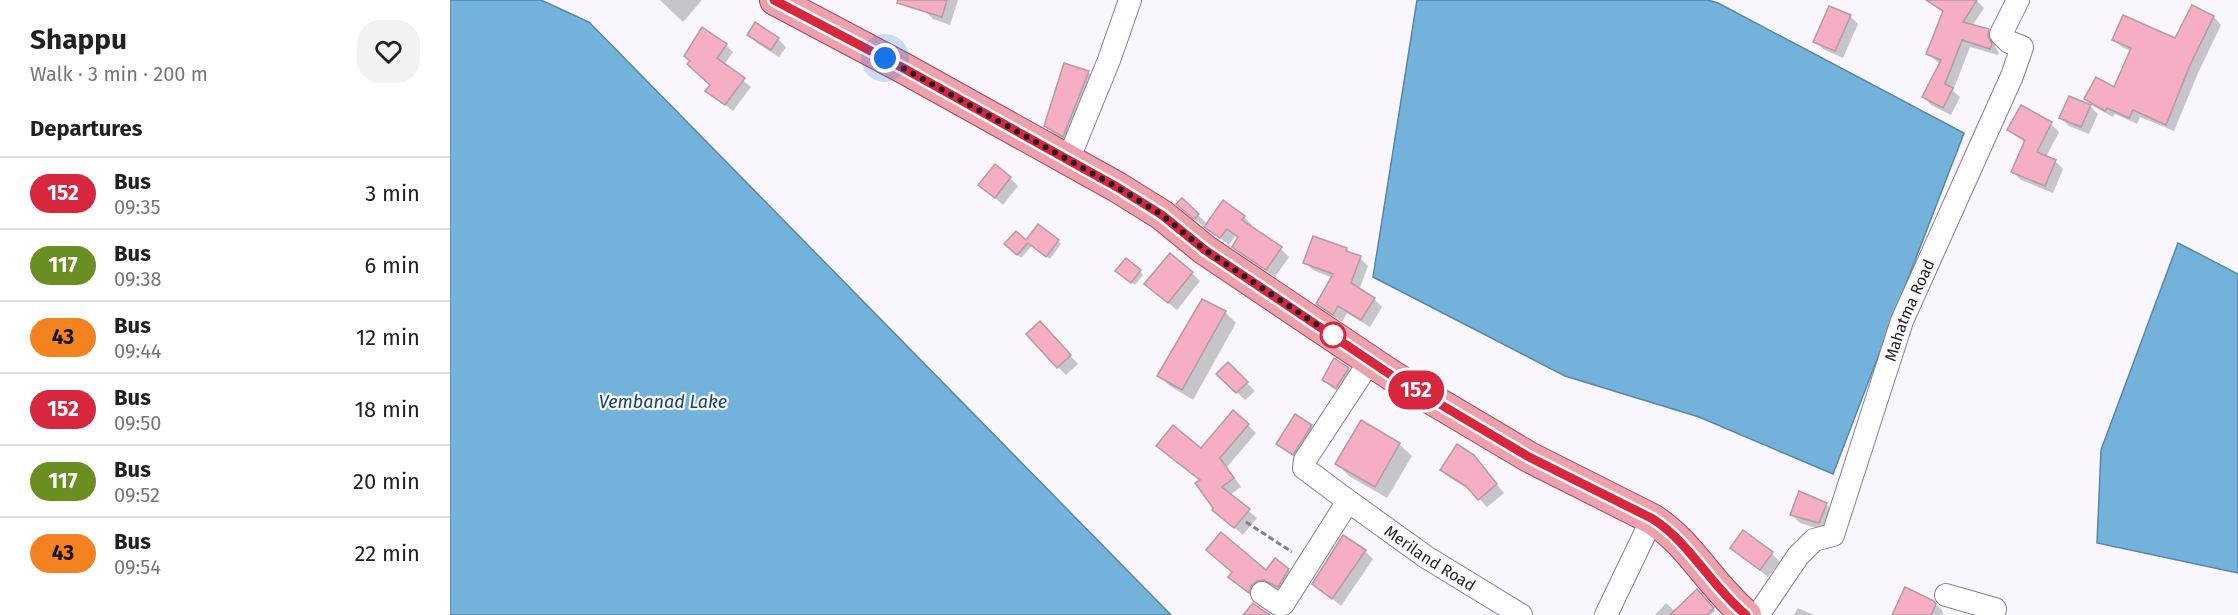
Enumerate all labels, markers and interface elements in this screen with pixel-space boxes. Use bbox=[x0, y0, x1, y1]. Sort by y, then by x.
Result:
button: heart bbox=[357, 20, 420, 83]
text: Shappu bbox=[30, 23, 127, 56]
your location bbox=[870, 43, 900, 73]
text: Walk · 3 min · 200 m bbox=[30, 62, 208, 86]
text: Departures bbox=[30, 115, 142, 142]
text: Bus bbox=[114, 168, 151, 195]
text: 152 bbox=[47, 180, 79, 206]
text: 3 min bbox=[365, 180, 420, 207]
text: 09:35 bbox=[114, 195, 160, 219]
text: Bus bbox=[114, 240, 151, 267]
text: 117 bbox=[49, 252, 77, 278]
text: 6 min bbox=[364, 252, 420, 279]
street label: Mahatma Road bbox=[1881, 256, 1939, 364]
text: 09:38 bbox=[114, 267, 161, 291]
text: Bus bbox=[114, 312, 151, 339]
unlabelled marker bbox=[1320, 322, 1346, 348]
text: 43 bbox=[52, 324, 74, 350]
text: 12 min bbox=[356, 324, 420, 351]
text: 09:44 bbox=[114, 339, 161, 363]
line badge: 152 bbox=[1382, 370, 1450, 410]
text: 152 bbox=[1400, 377, 1432, 403]
text: Bus bbox=[114, 384, 151, 411]
water label: Vembanad Lake bbox=[599, 391, 727, 413]
text: 152 bbox=[47, 396, 79, 422]
text: 18 min bbox=[355, 396, 420, 423]
text: 09:50 bbox=[114, 411, 162, 435]
text: Bus bbox=[114, 456, 151, 483]
text: 117 bbox=[49, 468, 77, 494]
text: 20 min bbox=[353, 468, 420, 495]
text: 09:52 bbox=[114, 483, 160, 507]
street label: Meriland Road bbox=[1381, 521, 1479, 595]
text: Bus bbox=[114, 528, 151, 555]
text: 43 bbox=[52, 540, 74, 566]
text: 22 min bbox=[354, 540, 420, 567]
text: 09:54 bbox=[114, 555, 161, 579]

